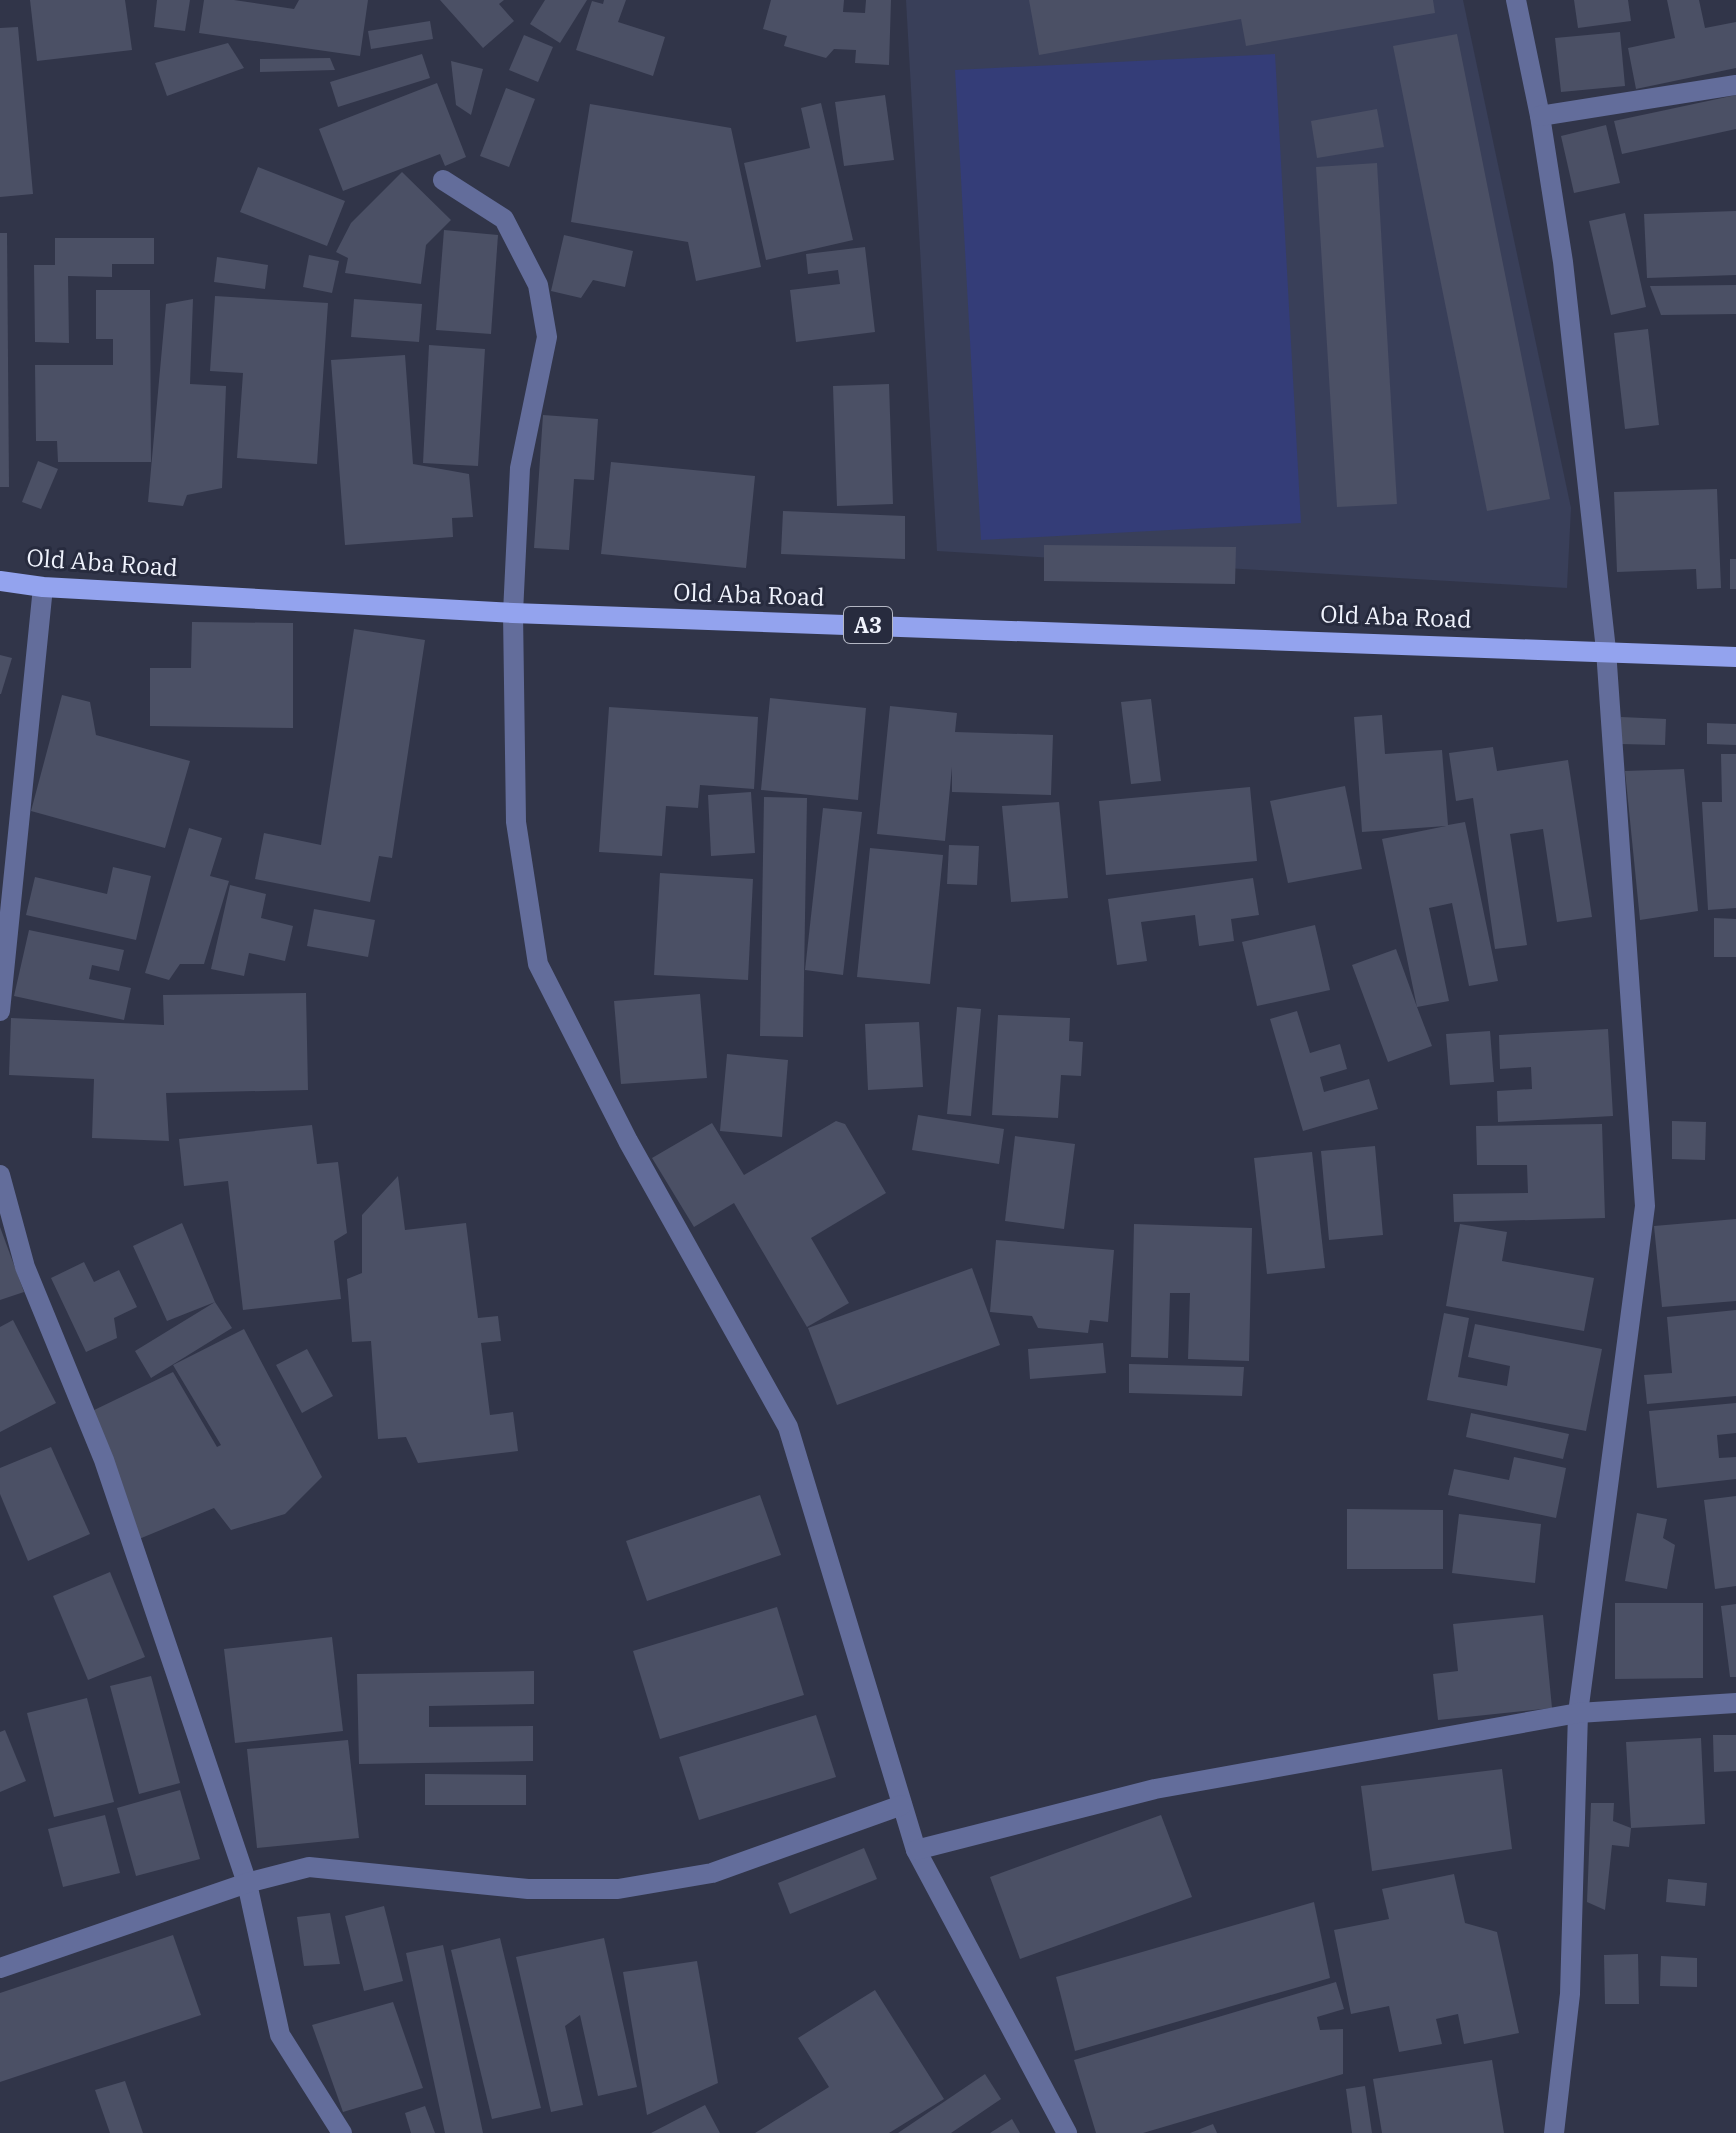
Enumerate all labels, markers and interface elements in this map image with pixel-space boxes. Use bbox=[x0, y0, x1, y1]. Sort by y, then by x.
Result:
street label: Old Aba Road bbox=[25, 541, 179, 583]
street label: Old Aba Road bbox=[673, 575, 825, 613]
street label: Old Aba Road bbox=[1320, 597, 1472, 635]
road number: A3 bbox=[844, 607, 892, 643]

